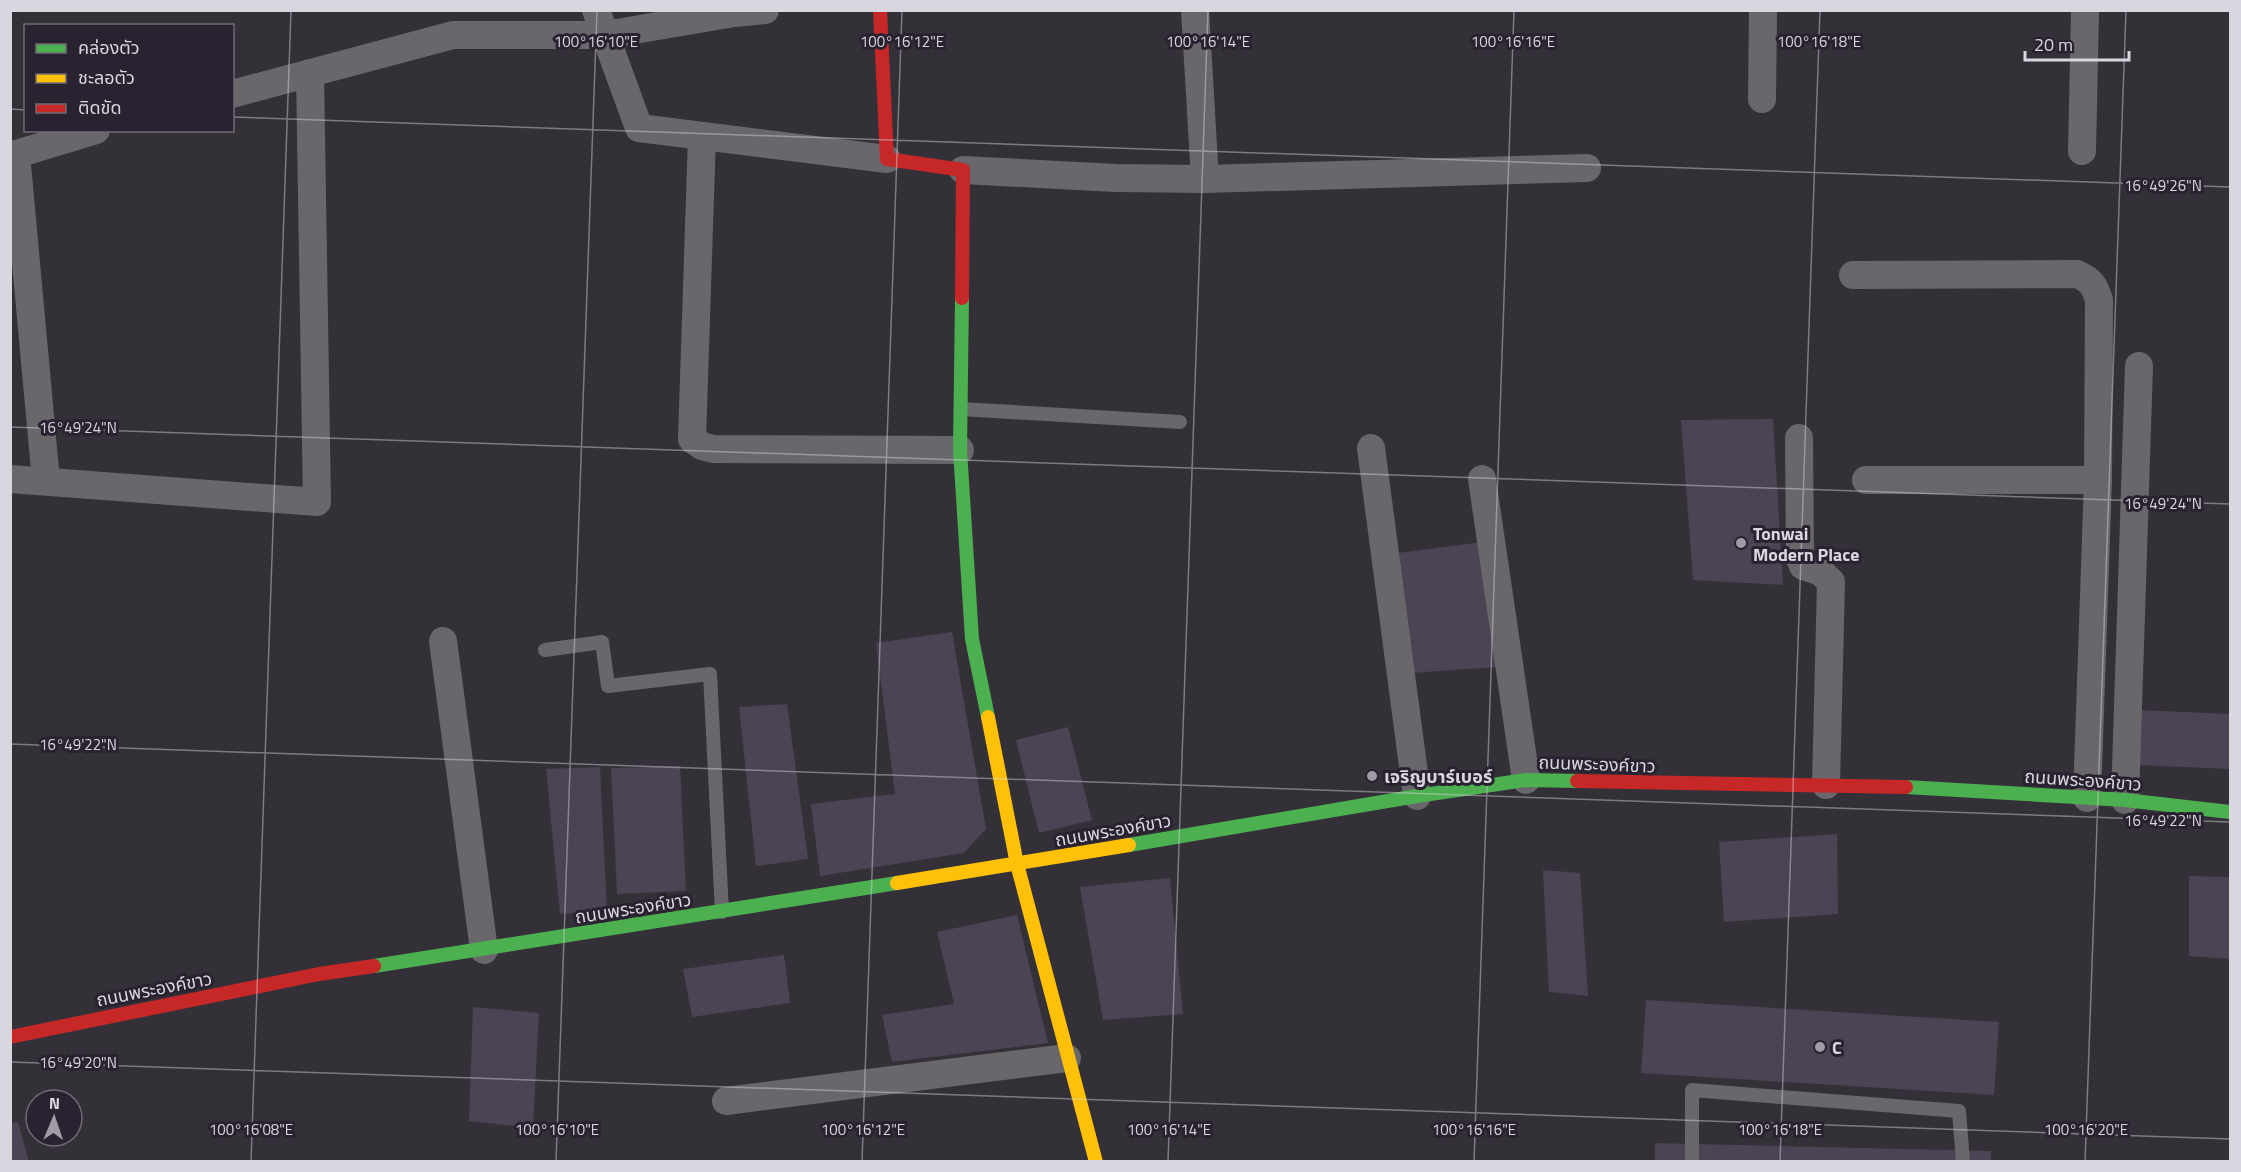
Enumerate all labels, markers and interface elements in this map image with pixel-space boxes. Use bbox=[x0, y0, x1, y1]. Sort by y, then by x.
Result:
legend bbox=[24, 24, 234, 132]
scale bar bbox=[2025, 24, 2128, 62]
text: 100°16'10"E bbox=[554, 30, 638, 53]
text: 100°16'12"E bbox=[860, 30, 944, 53]
text: 100°16'14"E bbox=[1166, 30, 1250, 53]
text: 100°16'16"E bbox=[1471, 30, 1555, 53]
text: 100°16'18"E bbox=[1777, 30, 1861, 53]
text: 20 m bbox=[2034, 31, 2073, 58]
text: คล่องตัว bbox=[78, 34, 140, 61]
text: ชะลอตัว bbox=[78, 64, 135, 91]
text: ติดขัด bbox=[78, 94, 121, 121]
text: 16°49'26"N bbox=[2124, 174, 2202, 197]
text: 16°49'24"N bbox=[39, 416, 117, 439]
text: 16°49'24"N bbox=[2124, 492, 2202, 515]
place label: Tonwai Modern Place bbox=[1753, 520, 1859, 568]
marker: Tonwai Modern Place bbox=[1734, 536, 1748, 550]
text: 16°49'22"N bbox=[39, 733, 117, 756]
street label: ถนนพระองค์ขาว bbox=[1538, 748, 1656, 780]
street label: ถนนพระองค์ขาว bbox=[2024, 762, 2142, 798]
place label: เจริญบาร์เบอร์ bbox=[1384, 763, 1492, 790]
marker: เจริญบาร์เบอร์ bbox=[1365, 769, 1379, 783]
street label: ถนนพระองค์ขาว bbox=[1053, 807, 1173, 853]
text: 16°49'22"N bbox=[2124, 809, 2202, 832]
street label: ถนนพระองค์ขาว bbox=[573, 885, 693, 931]
street label: ถนนพระองค์ขาว bbox=[94, 965, 214, 1013]
place label: C bbox=[1832, 1034, 1842, 1061]
marker: C bbox=[1813, 1040, 1827, 1054]
text: 16°49'20"N bbox=[39, 1051, 117, 1074]
north arrow bbox=[24, 1088, 84, 1148]
text: N bbox=[49, 1091, 60, 1115]
text: 100°16'08"E bbox=[209, 1118, 293, 1141]
text: 100°16'10"E bbox=[515, 1118, 599, 1141]
text: 100°16'12"E bbox=[821, 1118, 905, 1141]
text: 100°16'14"E bbox=[1127, 1118, 1211, 1141]
text: 100°16'16"E bbox=[1432, 1118, 1516, 1141]
text: 100°16'18"E bbox=[1738, 1118, 1822, 1141]
text: 100°16'20"E bbox=[2044, 1118, 2128, 1141]

